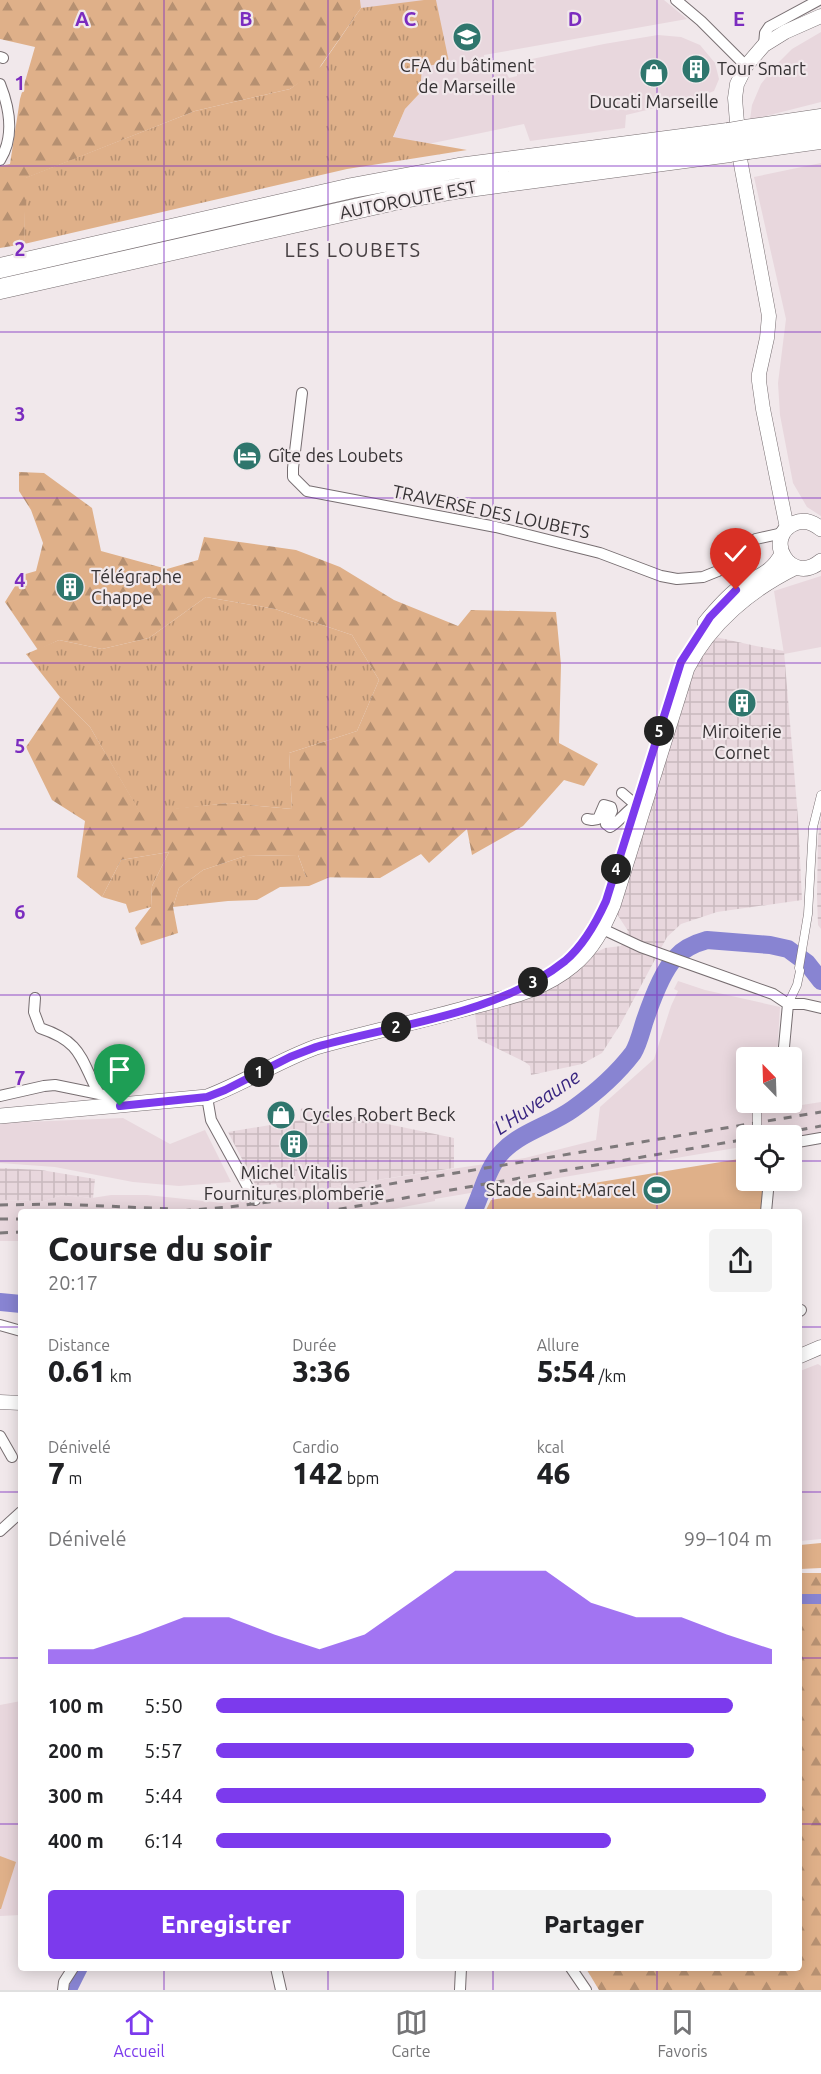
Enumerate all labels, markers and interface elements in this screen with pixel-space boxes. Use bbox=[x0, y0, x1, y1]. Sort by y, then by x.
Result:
text: A bbox=[75, 7, 89, 30]
text: B bbox=[239, 7, 253, 30]
text: C bbox=[404, 7, 417, 30]
text: D bbox=[568, 7, 582, 30]
text: E bbox=[733, 7, 745, 30]
school or university icon: CFA du bâtiment de Marseille bbox=[451, 21, 483, 53]
building icon: Tour Smart bbox=[680, 53, 712, 85]
place label: CFA du bâtiment de Marseille bbox=[400, 55, 534, 96]
shop icon: Ducati Marseille bbox=[638, 57, 670, 89]
place label: Tour Smart bbox=[717, 58, 806, 78]
text: 1 bbox=[14, 71, 26, 94]
place label: Ducati Marseille bbox=[589, 91, 719, 111]
street label: AUTOROUTE EST bbox=[338, 176, 478, 222]
text: 2 bbox=[14, 237, 26, 260]
district label: LES LOUBETS bbox=[284, 238, 422, 261]
text: 3 bbox=[14, 402, 26, 425]
hotel icon: Gîte des Loubets bbox=[231, 440, 263, 472]
place label: Gîte des Loubets bbox=[268, 445, 403, 465]
street label: TRAVERSE DES LOUBETS bbox=[391, 480, 592, 542]
pin bbox=[710, 528, 761, 590]
icon: check bbox=[719, 537, 752, 570]
place label: Télégraphe Chappe bbox=[91, 566, 182, 607]
text: 4 bbox=[14, 568, 26, 591]
building icon: Télégraphe Chappe bbox=[54, 571, 86, 603]
building icon: Miroiterie Cornet bbox=[726, 687, 758, 719]
pin: 5 bbox=[644, 716, 674, 746]
place label: Miroiterie Cornet bbox=[702, 721, 782, 762]
text: 5 bbox=[654, 722, 664, 740]
text: 5 bbox=[14, 734, 26, 757]
pin: 4 bbox=[601, 854, 631, 884]
text: 4 bbox=[611, 860, 621, 878]
text: 6 bbox=[14, 900, 26, 923]
pin: 3 bbox=[518, 967, 548, 997]
text: 3 bbox=[528, 973, 538, 991]
pin: 2 bbox=[381, 1012, 411, 1042]
text: 2 bbox=[391, 1018, 401, 1036]
pin bbox=[94, 1044, 145, 1106]
north arrow bbox=[736, 1047, 802, 1113]
map controls bbox=[736, 1047, 802, 1191]
icon: arrive bbox=[103, 1053, 136, 1086]
pin: 1 bbox=[244, 1057, 274, 1087]
text: 1 bbox=[254, 1063, 264, 1081]
water label: L'Huveaune bbox=[489, 1064, 584, 1139]
text: 7 bbox=[14, 1066, 26, 1089]
shop icon: Cycles Robert Beck bbox=[265, 1099, 297, 1131]
place label: Cycles Robert Beck bbox=[302, 1104, 456, 1124]
button: locate bbox=[736, 1125, 802, 1191]
building icon: Michel Vitalis Fournitures plomberie bbox=[278, 1128, 310, 1160]
place label: Michel Vitalis Fournitures plomberie bbox=[204, 1162, 384, 1203]
sports icon: Stade Saint-Marcel bbox=[641, 1174, 673, 1206]
place label: Stade Saint-Marcel bbox=[486, 1179, 636, 1199]
button: share bbox=[709, 1229, 772, 1292]
text: Course du soir bbox=[48, 1230, 272, 1267]
text: 20:17 bbox=[48, 1271, 98, 1294]
text: Distance bbox=[48, 1336, 110, 1354]
text: Durée bbox=[292, 1336, 336, 1354]
text: Allure bbox=[537, 1336, 579, 1354]
text: 0.61 bbox=[48, 1354, 106, 1388]
text: 3:36 bbox=[292, 1354, 350, 1388]
text: 5:54 bbox=[537, 1354, 595, 1388]
text: km bbox=[106, 1367, 132, 1385]
text: /km bbox=[595, 1367, 626, 1385]
text: Dénivelé bbox=[48, 1438, 111, 1456]
text: Cardio bbox=[292, 1438, 339, 1456]
text: kcal bbox=[537, 1438, 564, 1456]
text: 7 bbox=[48, 1456, 65, 1490]
text: 142 bbox=[292, 1456, 343, 1490]
text: 46 bbox=[537, 1456, 571, 1490]
text: m bbox=[65, 1469, 82, 1487]
text: bpm bbox=[343, 1469, 379, 1487]
text: Dénivelé bbox=[48, 1527, 126, 1550]
text: 99–104 m bbox=[684, 1527, 772, 1550]
text: 100 m bbox=[48, 1694, 104, 1717]
text: 5:50 bbox=[144, 1694, 183, 1717]
text: 200 m bbox=[48, 1739, 104, 1762]
text: 5:57 bbox=[144, 1739, 183, 1762]
text: 300 m bbox=[48, 1784, 104, 1807]
text: 5:44 bbox=[144, 1784, 183, 1807]
text: 400 m bbox=[48, 1829, 104, 1852]
text: 6:14 bbox=[144, 1829, 183, 1852]
button: Enregistrer bbox=[48, 1890, 404, 1959]
button: Partager bbox=[416, 1890, 772, 1959]
tab: Accueil bbox=[113, 2006, 165, 2060]
tab: Carte bbox=[391, 2006, 431, 2060]
tab: Favoris bbox=[658, 2006, 708, 2060]

